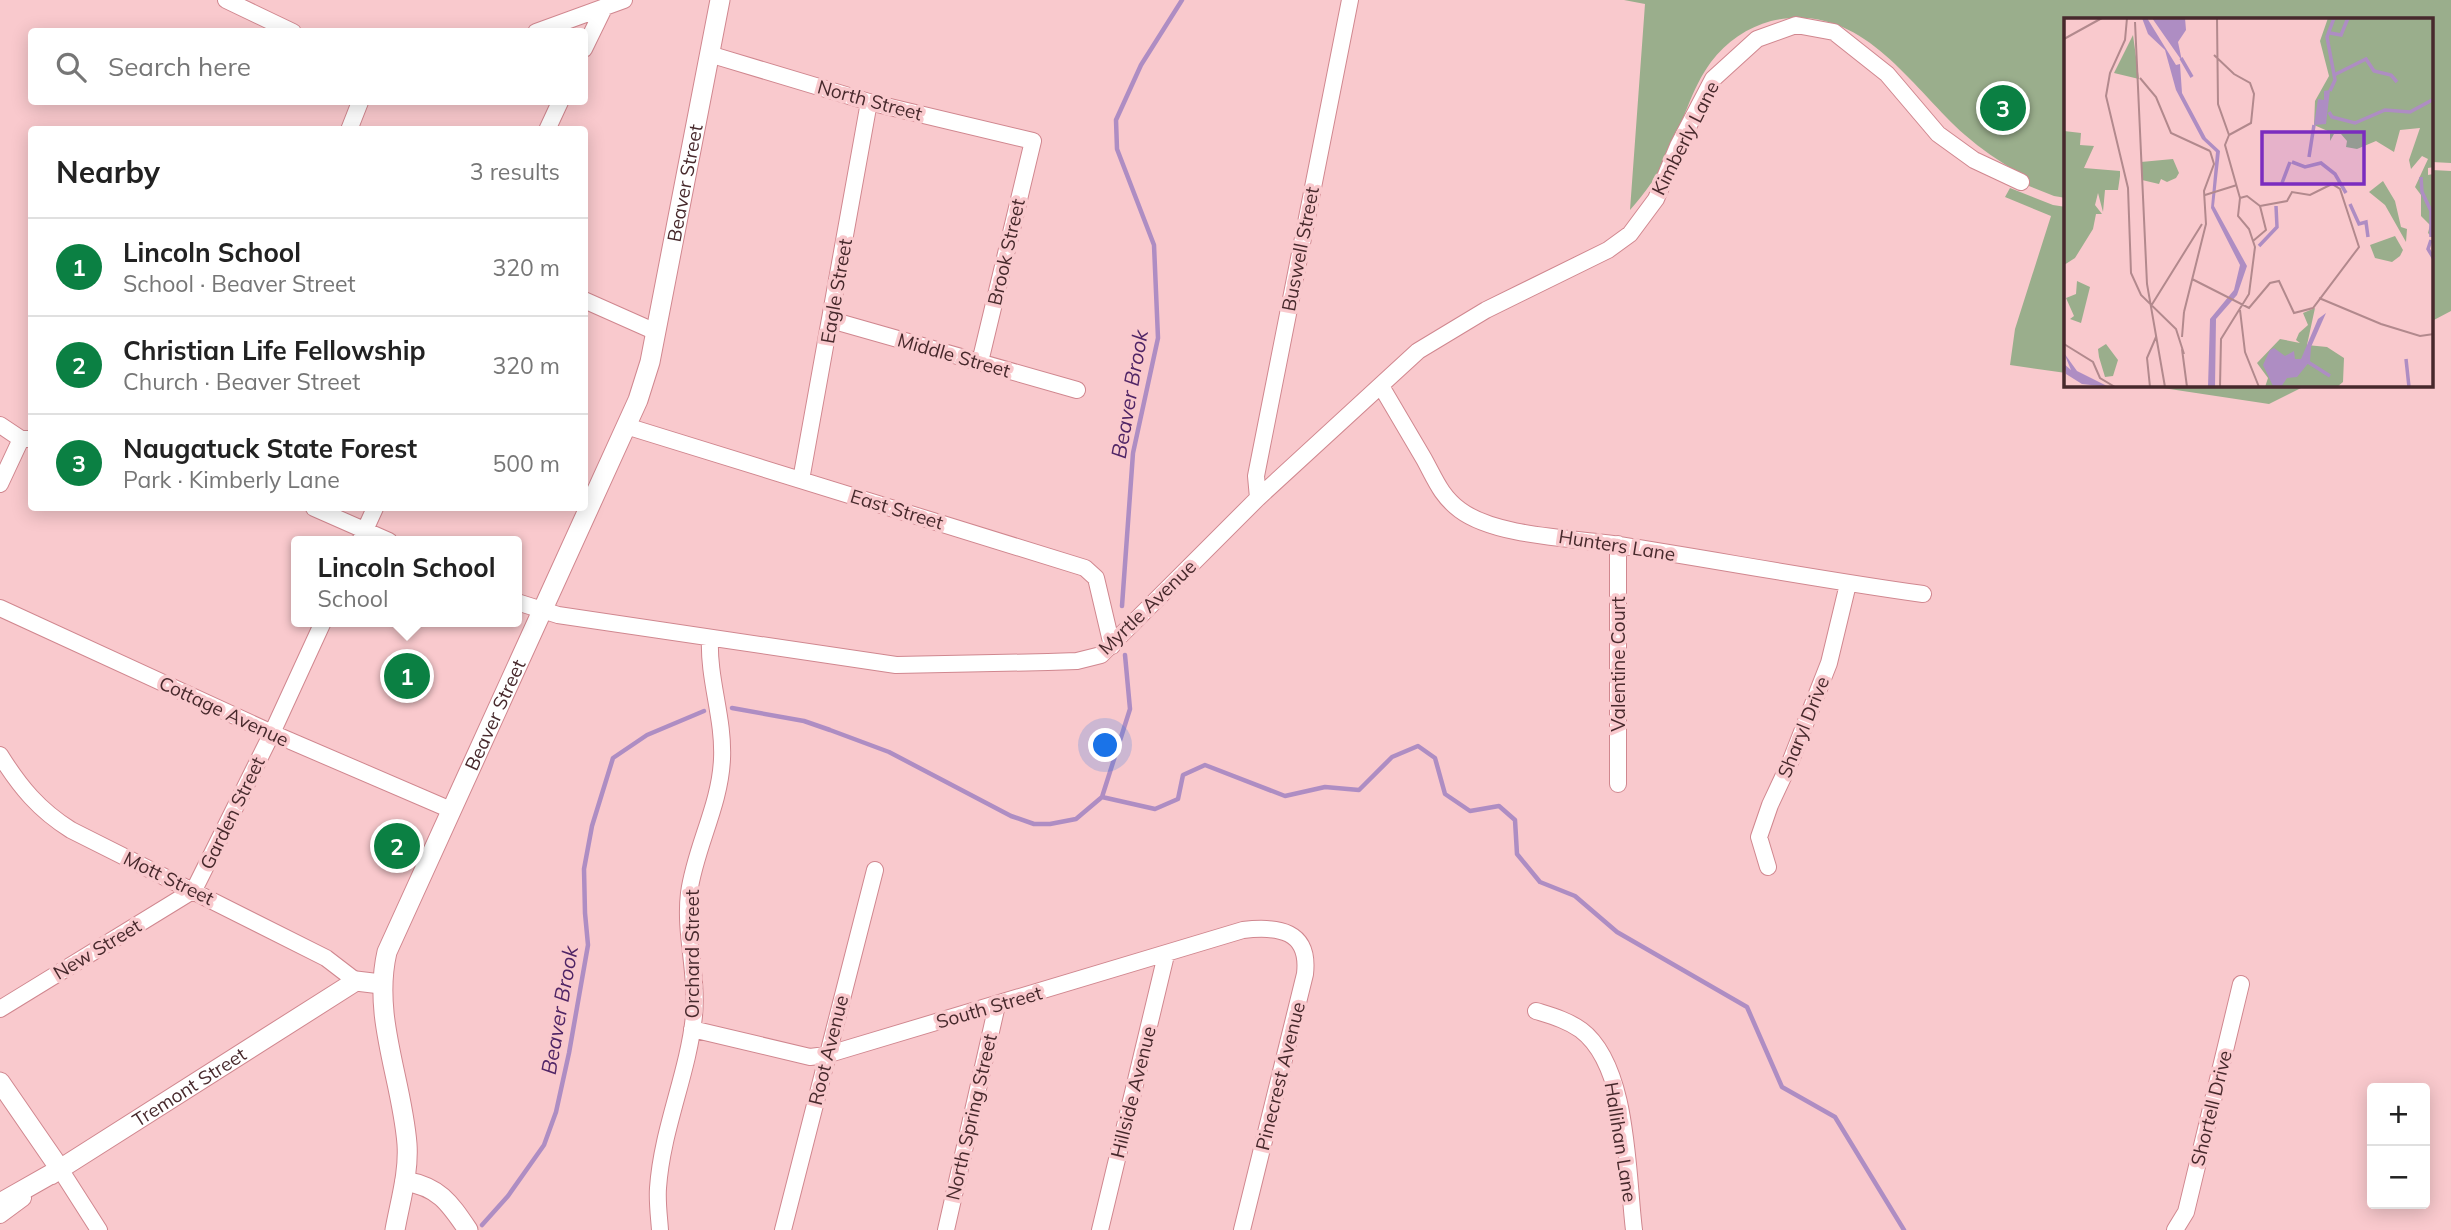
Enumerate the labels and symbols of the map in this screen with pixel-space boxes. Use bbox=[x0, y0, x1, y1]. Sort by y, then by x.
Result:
inset map bbox=[2064, 18, 2434, 387]
street label: North Street bbox=[815, 74, 925, 126]
street label: Kimberly Lane bbox=[1646, 77, 1724, 199]
pin: 3 bbox=[1980, 82, 2026, 134]
street label: Beaver Street bbox=[661, 122, 708, 244]
street label: Buswell Street bbox=[1276, 184, 1324, 313]
street label: Brook Street bbox=[982, 196, 1030, 308]
street label: Eagle Street bbox=[815, 236, 857, 345]
water label: Beaver Brook bbox=[1105, 326, 1153, 460]
street label: Middle Street bbox=[895, 327, 1013, 383]
street label: East Street bbox=[848, 484, 947, 535]
street label: Hunters Lane bbox=[1557, 524, 1677, 566]
street label: Myrtle Avenue bbox=[1093, 554, 1201, 660]
street label: Valentine Court bbox=[1606, 596, 1630, 732]
pin: 1 bbox=[384, 650, 430, 702]
street label: Beaver Street bbox=[459, 655, 531, 774]
street label: Cottage Avenue bbox=[155, 670, 293, 752]
street label: Sharyl Drive bbox=[1772, 673, 1834, 781]
your location bbox=[1088, 728, 1122, 762]
street label: Garden Street bbox=[194, 752, 270, 873]
pin: 2 bbox=[374, 820, 420, 872]
street label: Mott Street bbox=[120, 846, 218, 910]
street label: Orchard Street bbox=[680, 889, 704, 1019]
street label: New Street bbox=[49, 913, 146, 985]
water label: Beaver Brook bbox=[535, 942, 583, 1076]
street label: South Street bbox=[933, 980, 1045, 1034]
street label: Root Avenue bbox=[803, 993, 853, 1107]
street label: Pinecrest Avenue bbox=[1250, 999, 1310, 1153]
street label: Hillside Avenue bbox=[1105, 1024, 1161, 1160]
street label: North Spring Street bbox=[940, 1031, 1002, 1202]
street label: Tremont Street bbox=[128, 1042, 251, 1132]
street label: Shortell Drive bbox=[2185, 1048, 2237, 1168]
street label: Hallihan Lane bbox=[1600, 1080, 1642, 1204]

